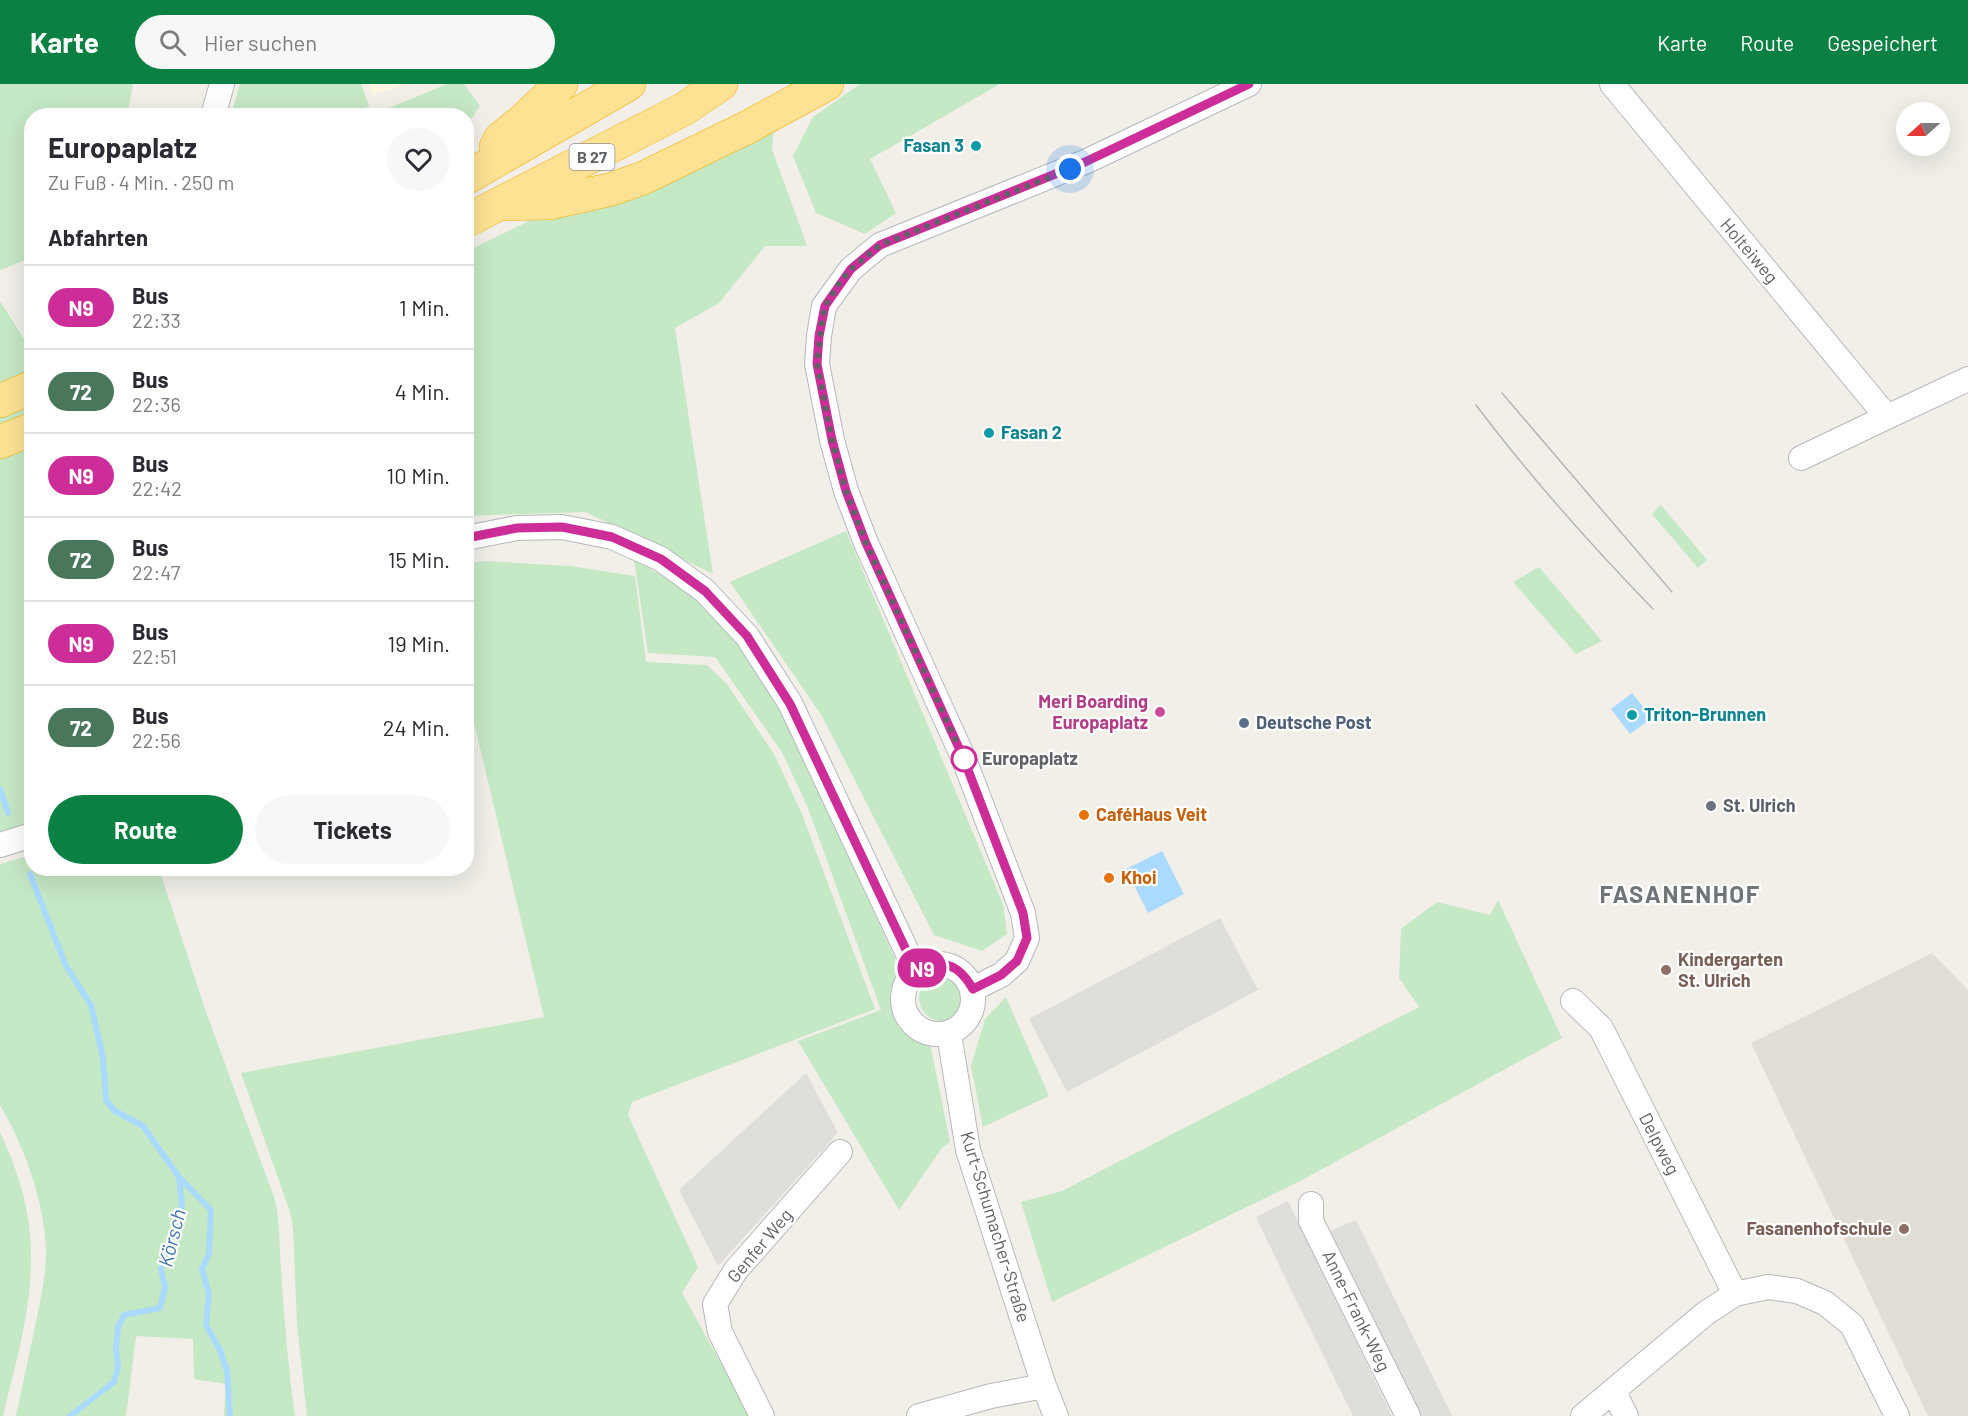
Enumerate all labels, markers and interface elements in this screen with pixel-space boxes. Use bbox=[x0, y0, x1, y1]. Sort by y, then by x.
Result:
search box bbox=[135, 15, 555, 69]
text: Karte bbox=[30, 25, 99, 59]
icon: search bbox=[156, 26, 189, 59]
text: Hier suchen bbox=[204, 29, 317, 55]
text: Karte bbox=[1657, 30, 1707, 55]
text: Route bbox=[1740, 30, 1794, 55]
text: Gespeichert bbox=[1827, 30, 1938, 55]
north arrow bbox=[1896, 102, 1950, 156]
map controls bbox=[1896, 102, 1950, 156]
button: heart bbox=[387, 128, 450, 191]
text: Europaplatz bbox=[48, 130, 197, 164]
place label: Fasan 3 bbox=[904, 134, 964, 156]
marker: Fasan 3 bbox=[969, 139, 983, 153]
road number: B 27 bbox=[570, 144, 614, 170]
your location bbox=[1055, 154, 1085, 184]
text: Zu Fuß · 4 Min. · 250 m bbox=[48, 170, 234, 194]
street label: Holteiweg bbox=[1716, 213, 1783, 287]
text: Abfahrten bbox=[48, 224, 148, 250]
text: Bus bbox=[132, 282, 169, 308]
text: 1 Min. bbox=[399, 294, 450, 320]
text: N9 bbox=[68, 295, 94, 320]
text: 22:33 bbox=[132, 308, 181, 332]
text: Bus bbox=[132, 366, 169, 392]
text: 4 Min. bbox=[395, 378, 450, 404]
text: 72 bbox=[70, 379, 92, 404]
text: 22:36 bbox=[132, 392, 181, 416]
place label: Fasan 2 bbox=[1001, 421, 1062, 443]
marker: Fasan 2 bbox=[982, 426, 996, 440]
text: Bus bbox=[132, 450, 169, 476]
text: 10 Min. bbox=[387, 462, 450, 488]
text: N9 bbox=[68, 463, 94, 488]
text: 22:42 bbox=[132, 476, 182, 500]
text: Bus bbox=[132, 534, 169, 560]
text: 15 Min. bbox=[388, 546, 450, 572]
text: 72 bbox=[70, 547, 92, 572]
text: 22:47 bbox=[132, 560, 180, 584]
text: Bus bbox=[132, 618, 169, 644]
text: 19 Min. bbox=[388, 630, 450, 656]
text: N9 bbox=[68, 631, 94, 656]
text: 22:51 bbox=[132, 644, 177, 668]
place label: Meri Boarding Europaplatz bbox=[1038, 690, 1148, 733]
text: Bus bbox=[132, 702, 169, 728]
place label: Triton-Brunnen bbox=[1644, 703, 1766, 725]
marker: Meri Boarding Europaplatz bbox=[1153, 705, 1167, 719]
marker: Triton-Brunnen bbox=[1625, 708, 1639, 722]
place label: Deutsche Post bbox=[1256, 711, 1372, 733]
text: 24 Min. bbox=[383, 714, 450, 740]
text: 72 bbox=[70, 715, 92, 740]
marker: Deutsche Post bbox=[1237, 716, 1251, 730]
text: 22:56 bbox=[132, 728, 181, 752]
marker: Europaplatz bbox=[951, 746, 977, 772]
place label: Europaplatz bbox=[982, 747, 1078, 769]
place label: St. Ulrich bbox=[1723, 794, 1796, 816]
button: Route bbox=[48, 795, 243, 864]
button: Tickets bbox=[255, 795, 450, 864]
marker: St. Ulrich bbox=[1704, 799, 1718, 813]
place label: CaféHaus Veit bbox=[1096, 803, 1207, 825]
marker: CaféHaus Veit bbox=[1077, 808, 1091, 822]
place label: Khoi bbox=[1121, 866, 1157, 888]
marker: Khoi bbox=[1102, 871, 1116, 885]
district label: FASANENHOF bbox=[1599, 879, 1761, 908]
line badge: N9 bbox=[895, 948, 949, 988]
place label: Kindergarten St. Ulrich bbox=[1678, 948, 1783, 991]
text: N9 bbox=[909, 956, 935, 981]
marker: Kindergarten St. Ulrich bbox=[1659, 963, 1673, 977]
street label: Delpweg bbox=[1635, 1109, 1685, 1178]
street label: Kurt-Schumacher-Straße bbox=[956, 1129, 1036, 1325]
street label: Genfer Weg bbox=[722, 1204, 797, 1287]
water label: Körsch bbox=[152, 1206, 190, 1269]
place label: Fasanenhofschule bbox=[1746, 1217, 1892, 1239]
marker: Fasanenhofschule bbox=[1897, 1222, 1911, 1236]
street label: Anne-Frank-Weg bbox=[1318, 1246, 1396, 1375]

